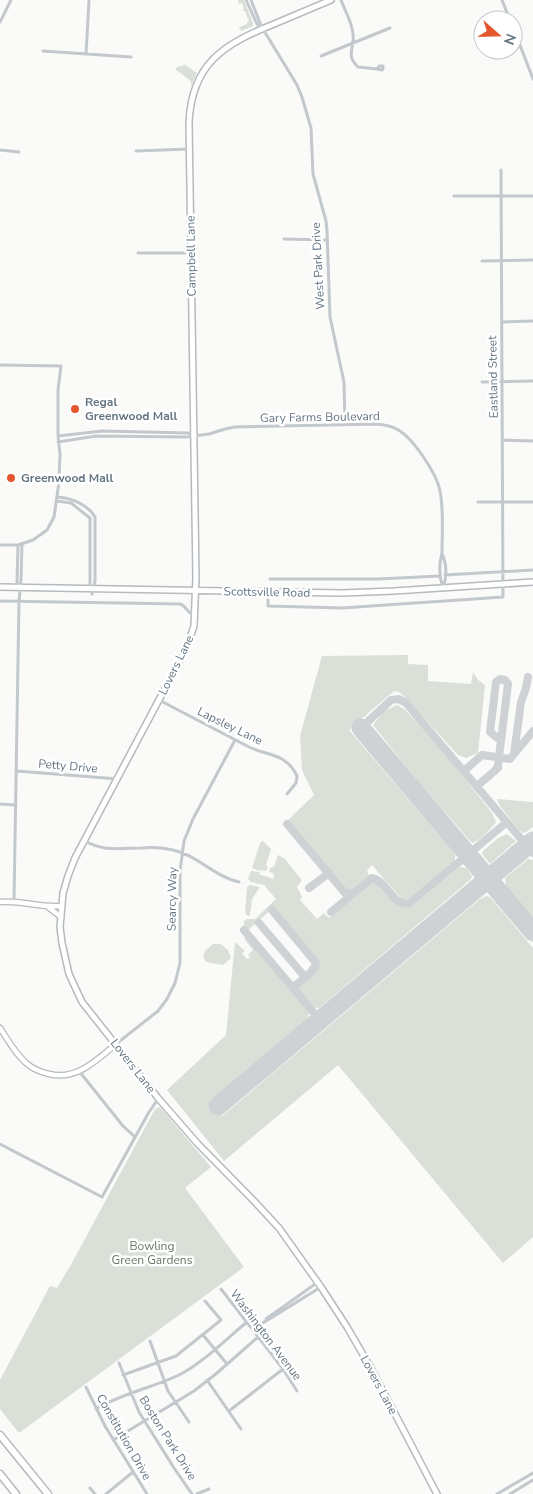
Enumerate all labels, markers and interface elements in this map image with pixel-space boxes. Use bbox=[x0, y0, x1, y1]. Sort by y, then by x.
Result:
north arrow bbox=[473, 10, 523, 60]
text: N bbox=[499, 31, 520, 47]
street label: Campbell Lane bbox=[182, 215, 200, 297]
street label: West Park Drive bbox=[308, 222, 328, 310]
street label: Eastland Street bbox=[484, 335, 502, 419]
place label: Regal Greenwood Mall bbox=[85, 394, 178, 424]
marker: Regal Greenwood Mall bbox=[69, 403, 81, 415]
street label: Gary Farms Boulevard bbox=[260, 408, 380, 426]
place label: Greenwood Mall bbox=[21, 470, 114, 486]
marker: Greenwood Mall bbox=[5, 472, 17, 484]
street label: Scottsville Road bbox=[224, 583, 310, 601]
street label: Lovers Lane bbox=[155, 632, 197, 698]
street label: Lapsley Lane bbox=[195, 703, 265, 749]
street label: Petty Drive bbox=[38, 755, 98, 777]
street label: Searcy Way bbox=[163, 866, 181, 931]
street label: Lovers Lane bbox=[107, 1036, 159, 1096]
park label: Bowling Green Gardens bbox=[112, 1238, 193, 1268]
street label: Washington Avenue bbox=[227, 1286, 305, 1384]
street label: Lovers Lane bbox=[357, 1353, 401, 1417]
street label: Constitution Drive bbox=[93, 1391, 155, 1483]
street label: Boston Park Drive bbox=[136, 1393, 200, 1483]

